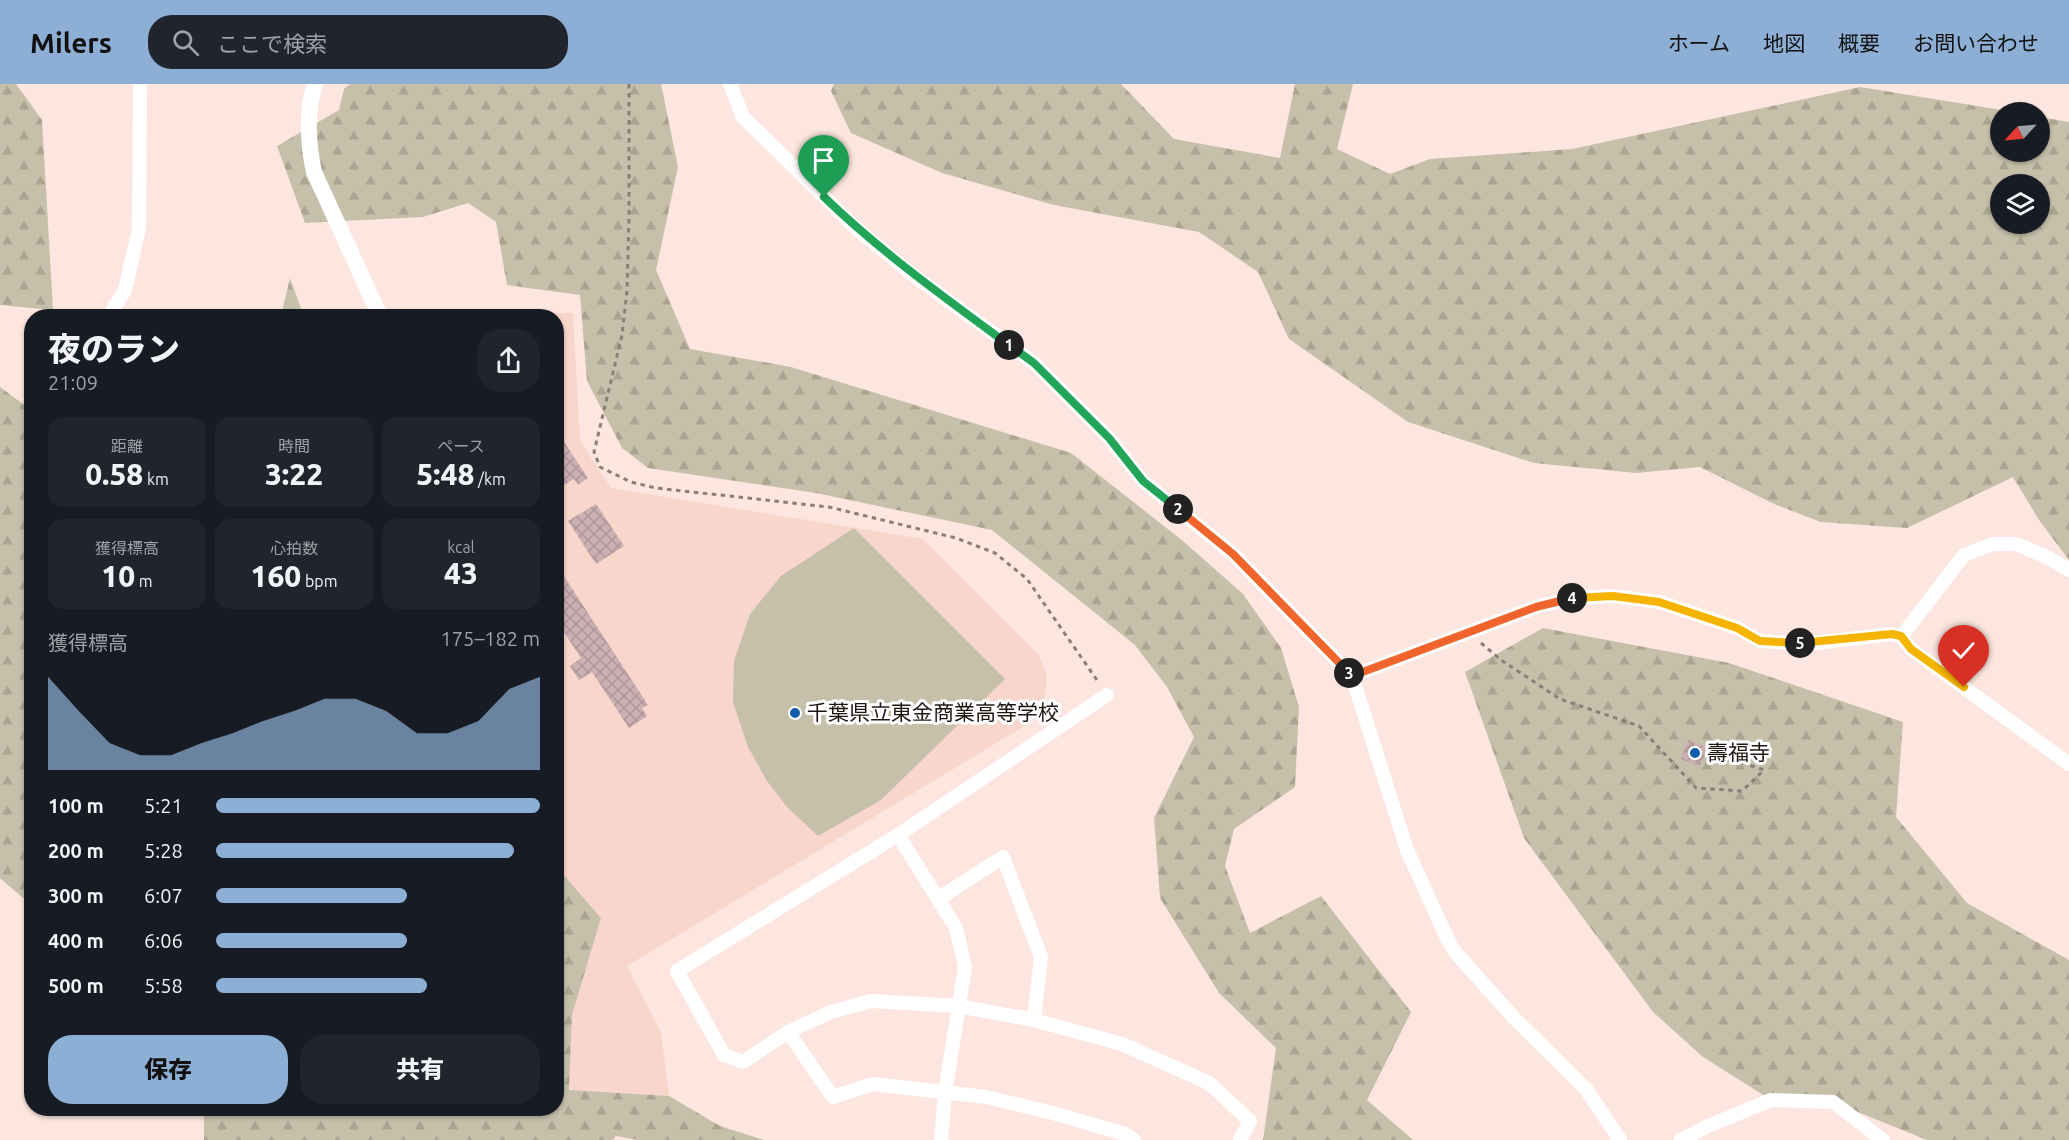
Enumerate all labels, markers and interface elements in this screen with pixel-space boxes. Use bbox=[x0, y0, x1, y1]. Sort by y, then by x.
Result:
search box bbox=[148, 15, 568, 69]
icon: search bbox=[169, 26, 202, 59]
text: Milers bbox=[30, 27, 112, 58]
text: ここで検索 bbox=[217, 31, 327, 56]
text: ホーム bbox=[1668, 31, 1730, 55]
text: 地図 bbox=[1763, 31, 1805, 55]
text: 概要 bbox=[1838, 31, 1880, 55]
text: お問い合わせ bbox=[1913, 31, 2039, 55]
north arrow bbox=[1990, 102, 2050, 162]
map controls bbox=[1990, 102, 2050, 234]
pin bbox=[798, 135, 849, 197]
icon: arrive bbox=[807, 144, 840, 177]
button: layers bbox=[1990, 174, 2050, 234]
button: share bbox=[477, 329, 540, 392]
text: 夜のラン bbox=[48, 330, 180, 367]
pin: 1 bbox=[994, 330, 1024, 360]
text: 1 bbox=[1004, 336, 1014, 354]
text: 21:09 bbox=[48, 371, 98, 394]
text: 距離 bbox=[111, 437, 143, 455]
text: 時間 bbox=[278, 437, 310, 455]
text: ペース bbox=[437, 437, 485, 455]
text: 0.58 bbox=[85, 457, 143, 491]
text: 3:22 bbox=[265, 457, 323, 491]
text: 5:48 bbox=[416, 457, 474, 491]
text: km bbox=[143, 470, 169, 488]
text: /km bbox=[474, 470, 506, 488]
pin: 2 bbox=[1163, 494, 1193, 524]
text: 2 bbox=[1173, 500, 1183, 518]
text: kcal bbox=[447, 538, 475, 556]
text: 獲得標高 bbox=[95, 539, 159, 557]
text: 心拍数 bbox=[270, 539, 318, 557]
text: 43 bbox=[444, 556, 478, 590]
text: 10 bbox=[101, 559, 135, 593]
text: 160 bbox=[251, 559, 301, 593]
text: m bbox=[135, 572, 153, 590]
text: bpm bbox=[301, 572, 337, 590]
pin: 4 bbox=[1557, 583, 1587, 613]
text: 4 bbox=[1567, 589, 1577, 607]
pin bbox=[1938, 625, 1989, 687]
text: 175–182 m bbox=[441, 627, 540, 650]
pin: 5 bbox=[1785, 628, 1815, 658]
text: 獲得標高 bbox=[48, 631, 128, 654]
text: 5 bbox=[1795, 634, 1805, 652]
icon: check bbox=[1947, 634, 1980, 667]
pin: 3 bbox=[1334, 658, 1364, 688]
text: 3 bbox=[1344, 664, 1354, 682]
place label: 千葉県立東金商業高等学校 bbox=[807, 700, 1059, 724]
marker: 千葉県立東金商業高等学校 bbox=[788, 706, 802, 720]
place label: 壽福寺 bbox=[1707, 740, 1770, 764]
marker: 壽福寺 bbox=[1688, 746, 1702, 760]
text: 100 m bbox=[48, 794, 104, 817]
text: 5:21 bbox=[144, 794, 183, 817]
text: 200 m bbox=[48, 839, 104, 862]
text: 5:28 bbox=[144, 839, 183, 862]
text: 300 m bbox=[48, 884, 104, 907]
text: 6:07 bbox=[144, 884, 183, 907]
text: 400 m bbox=[48, 929, 104, 952]
text: 6:06 bbox=[144, 929, 183, 952]
text: 500 m bbox=[48, 974, 104, 997]
text: 5:58 bbox=[144, 974, 183, 997]
button: 保存 bbox=[48, 1035, 288, 1104]
button: 共有 bbox=[300, 1035, 540, 1104]

